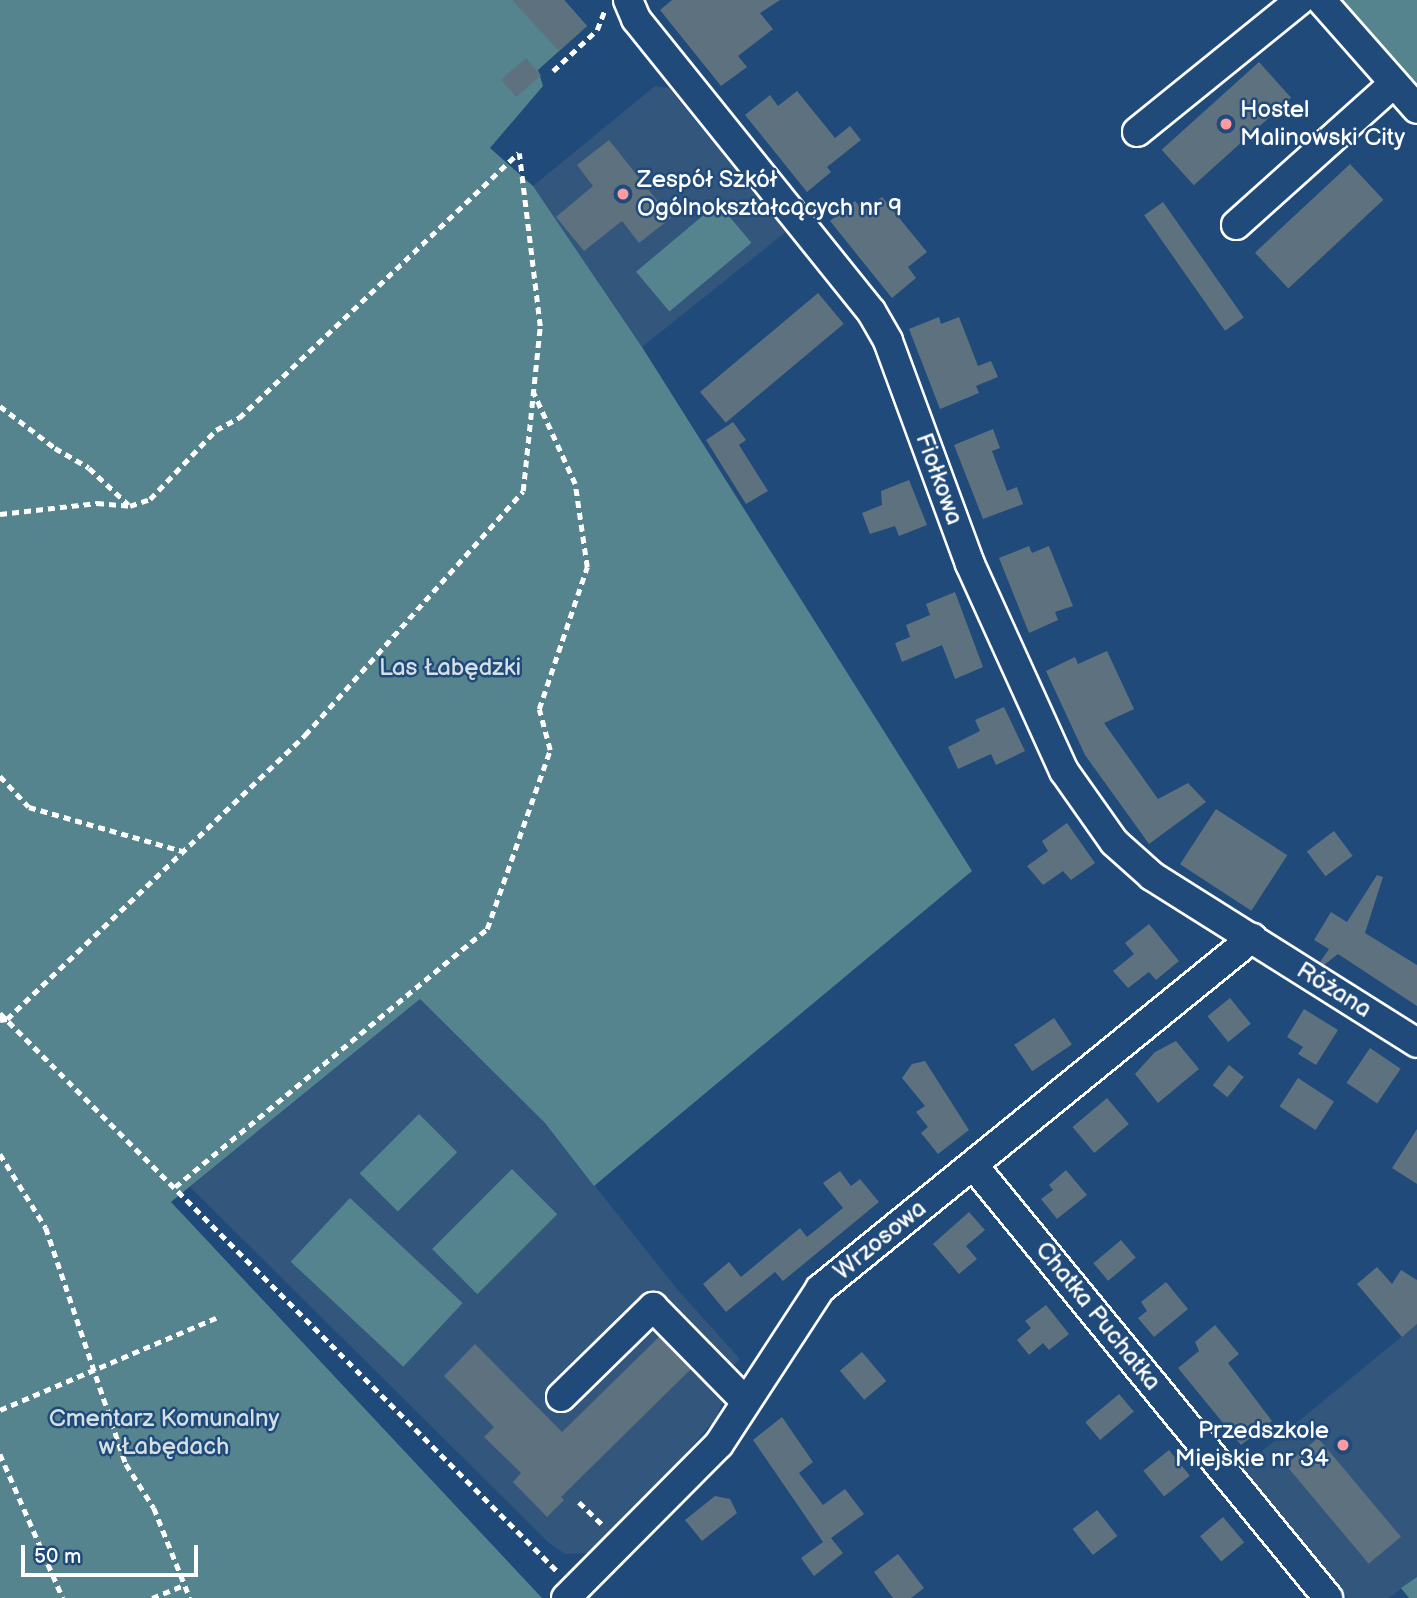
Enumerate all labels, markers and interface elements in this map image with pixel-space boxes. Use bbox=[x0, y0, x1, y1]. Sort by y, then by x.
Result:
place label: Hostel Malinowski City bbox=[1240, 96, 1405, 152]
marker: Hostel Malinowski City bbox=[1218, 116, 1234, 132]
place label: Zespół Szkół Ogólnokształcących nr 9 bbox=[637, 166, 902, 222]
marker: Zespół Szkół Ogólnokształcących nr 9 bbox=[615, 186, 631, 202]
street label: Fiołkowa bbox=[909, 429, 969, 529]
park label: Las Łabędzki bbox=[379, 654, 521, 682]
street label: Różana bbox=[1291, 956, 1377, 1024]
street label: Wrzosowa bbox=[828, 1194, 932, 1286]
street label: Chatka Puchatka bbox=[1029, 1236, 1167, 1396]
park label: Cmentarz Komunalny w Łabędach bbox=[49, 1405, 279, 1461]
place label: Przedszkole Miejskie nr 34 bbox=[1175, 1417, 1329, 1473]
marker: Przedszkole Miejskie nr 34 bbox=[1335, 1437, 1351, 1453]
scale bar bbox=[24, 1532, 201, 1576]
text: 50 m bbox=[34, 1544, 81, 1569]

